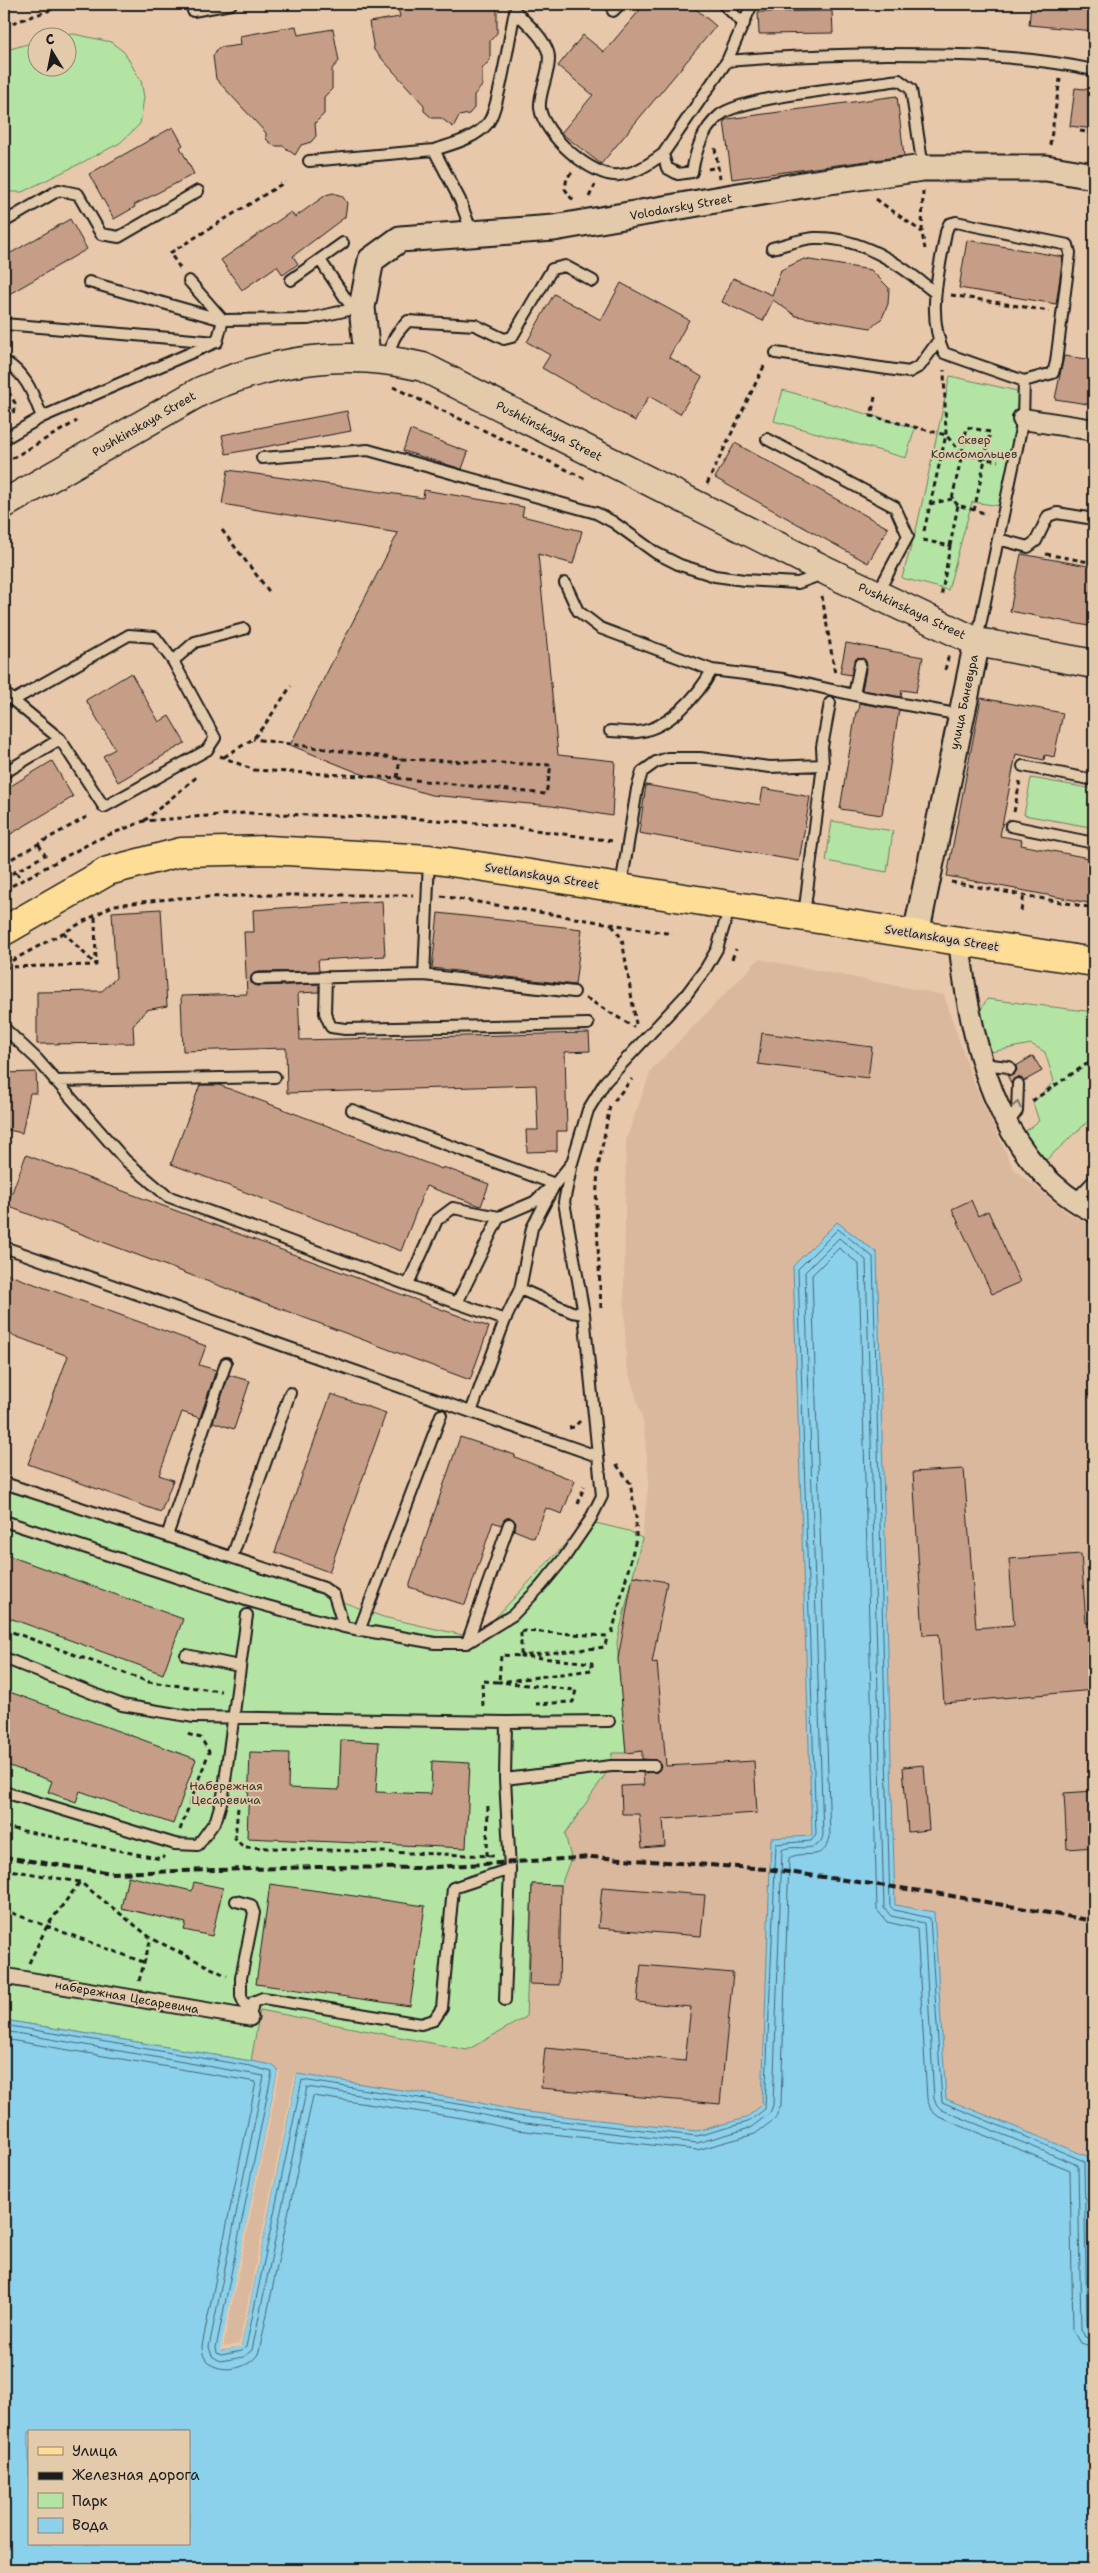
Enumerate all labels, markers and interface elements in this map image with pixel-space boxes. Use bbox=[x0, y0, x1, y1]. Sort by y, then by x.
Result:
north arrow bbox=[28, 28, 78, 78]
text: С bbox=[44, 30, 56, 49]
street label: Volodarsky Street bbox=[628, 190, 734, 224]
street label: Pushkinskaya Street bbox=[89, 388, 199, 460]
street label: Pushkinskaya Street bbox=[493, 397, 605, 465]
park label: Сквер Комсомольцев bbox=[931, 432, 1017, 462]
street label: Pushkinskaya Street bbox=[856, 579, 968, 643]
street label: улица Баневура bbox=[946, 652, 982, 751]
street label: Svetlanskaya Street bbox=[484, 859, 600, 893]
street label: Svetlanskaya Street bbox=[884, 921, 1000, 955]
one-way arrow bbox=[1011, 1101, 1022, 1110]
park label: Набережная Цесаревича bbox=[189, 1778, 263, 1808]
street label: набережная Цесаревича bbox=[54, 1976, 201, 2018]
legend bbox=[28, 2430, 190, 2546]
text: Улица bbox=[72, 2441, 118, 2461]
text: Железная дорога bbox=[72, 2465, 200, 2485]
text: Парк bbox=[72, 2491, 108, 2511]
text: Вода bbox=[72, 2515, 109, 2535]

